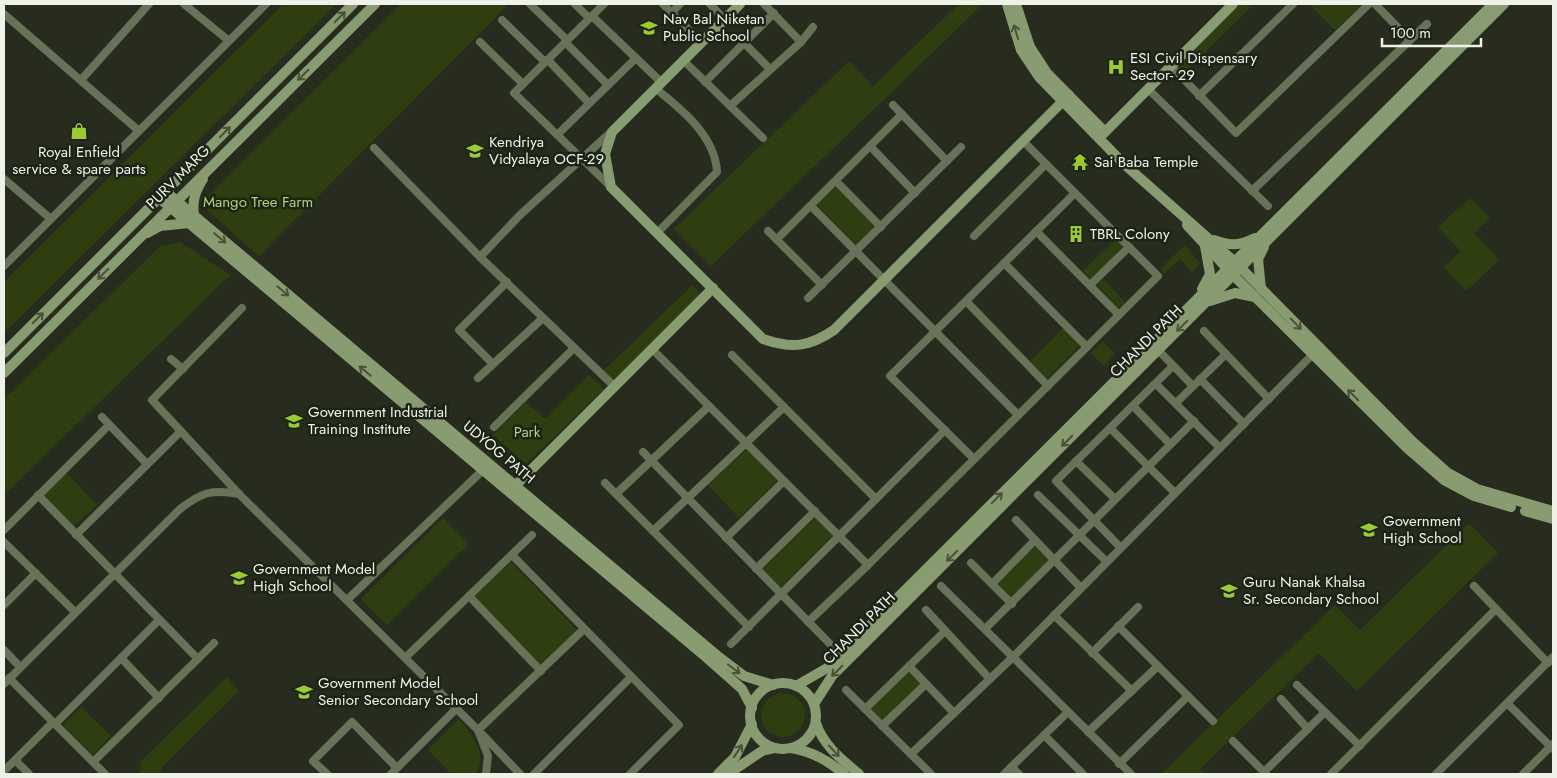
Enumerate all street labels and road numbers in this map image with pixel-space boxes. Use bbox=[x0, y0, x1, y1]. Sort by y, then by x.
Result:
street label: PURV MARG bbox=[141, 140, 215, 214]
street label: CHANDI PATH bbox=[1105, 300, 1187, 382]
street label: UDYOG PATH bbox=[458, 415, 540, 489]
street label: CHANDI PATH bbox=[818, 587, 900, 669]

